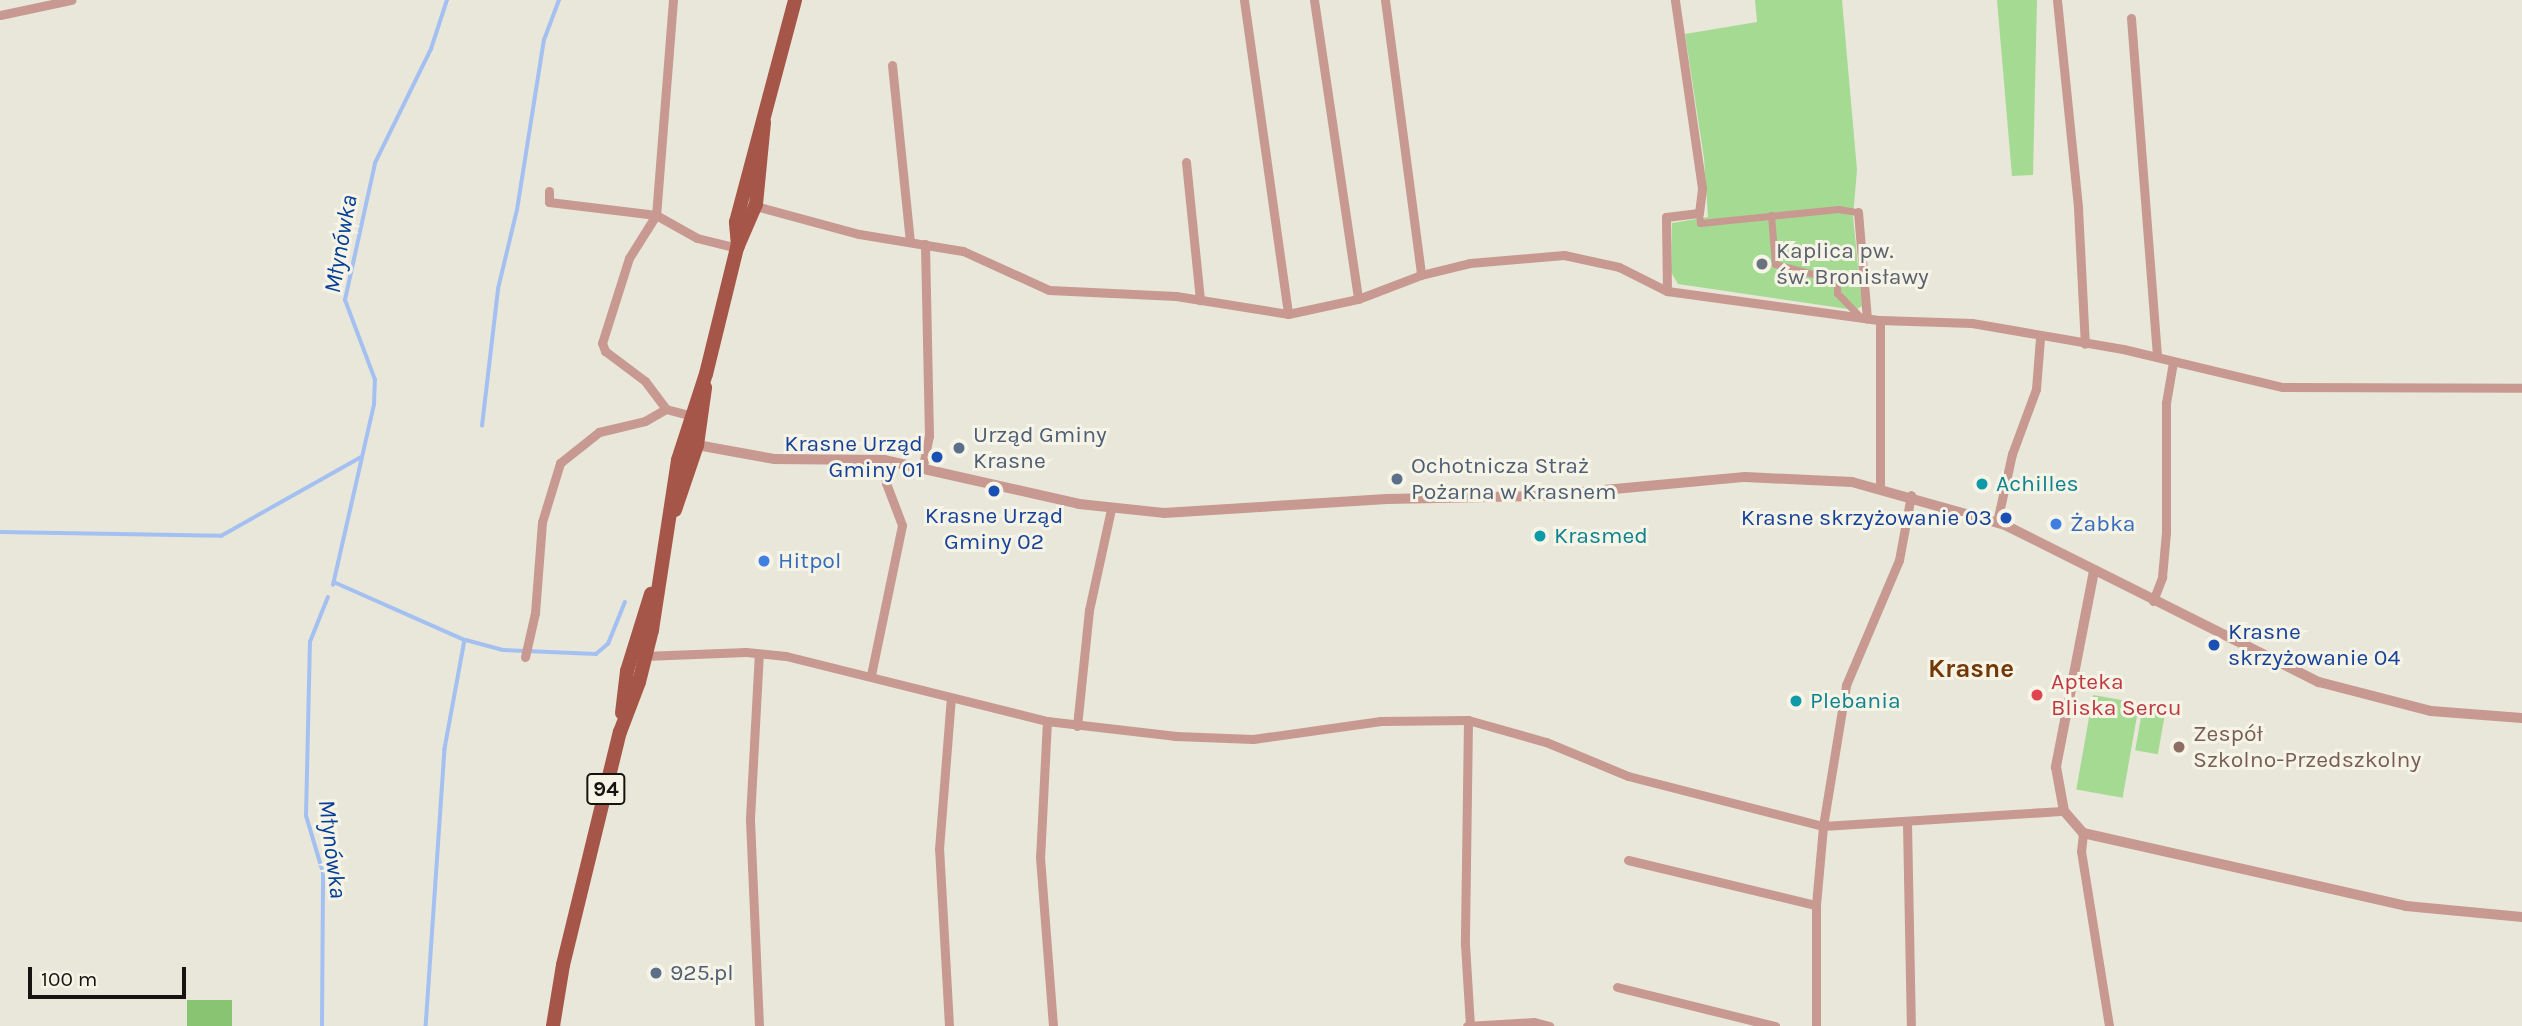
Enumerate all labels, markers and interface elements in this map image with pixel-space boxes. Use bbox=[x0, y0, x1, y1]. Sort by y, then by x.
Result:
water label: Młynówka bbox=[318, 192, 364, 296]
place label: Kaplica pw. św. Bronisławy bbox=[1776, 237, 1929, 291]
marker: Kaplica pw. św. Bronisławy bbox=[1754, 256, 1770, 272]
place label: Urząd Gminy Krasne bbox=[973, 421, 1107, 475]
place label: Krasne Urząd Gminy 01 bbox=[784, 430, 923, 484]
marker: Urząd Gminy Krasne bbox=[951, 440, 967, 456]
marker: Krasne Urząd Gminy 01 bbox=[929, 449, 945, 465]
place label: Ochotnicza Straż Pożarna w Krasnem bbox=[1411, 452, 1617, 506]
place label: Achilles bbox=[1996, 470, 2079, 498]
marker: Ochotnicza Straż Pożarna w Krasnem bbox=[1389, 471, 1405, 487]
marker: Achilles bbox=[1974, 476, 1990, 492]
marker: Krasne Urząd Gminy 02 bbox=[986, 483, 1002, 499]
place label: Krasne Urząd Gminy 02 bbox=[925, 502, 1063, 556]
place label: Krasne skrzyżowanie 03 bbox=[1741, 504, 1992, 532]
marker: Krasne skrzyżowanie 03 bbox=[1998, 510, 2014, 526]
place label: Żabka bbox=[2070, 510, 2136, 538]
marker: Żabka bbox=[2048, 516, 2064, 532]
place label: Krasmed bbox=[1554, 522, 1648, 550]
marker: Krasmed bbox=[1532, 528, 1548, 544]
place label: Hitpol bbox=[778, 547, 841, 575]
marker: Hitpol bbox=[756, 553, 772, 569]
place label: Krasne skrzyżowanie 04 bbox=[2228, 618, 2400, 672]
marker: Krasne skrzyżowanie 04 bbox=[2206, 637, 2222, 653]
district label: Krasne bbox=[1928, 653, 2014, 685]
place label: Apteka Bliska Sercu bbox=[2051, 668, 2182, 722]
place label: Plebania bbox=[1810, 687, 1901, 715]
marker: Apteka Bliska Sercu bbox=[2029, 687, 2045, 703]
marker: Plebania bbox=[1788, 693, 1804, 709]
place label: Zespół Szkolno-Przedszkolny bbox=[2193, 720, 2421, 774]
marker: Zespół Szkolno-Przedszkolny bbox=[2171, 739, 2187, 755]
road number: 94 bbox=[585, 772, 627, 806]
water label: Młynówka bbox=[312, 798, 352, 900]
scale bar bbox=[32, 953, 189, 997]
place label: 925.pl bbox=[670, 959, 734, 987]
marker: 925.pl bbox=[648, 965, 664, 981]
text: 100 m bbox=[41, 967, 98, 991]

